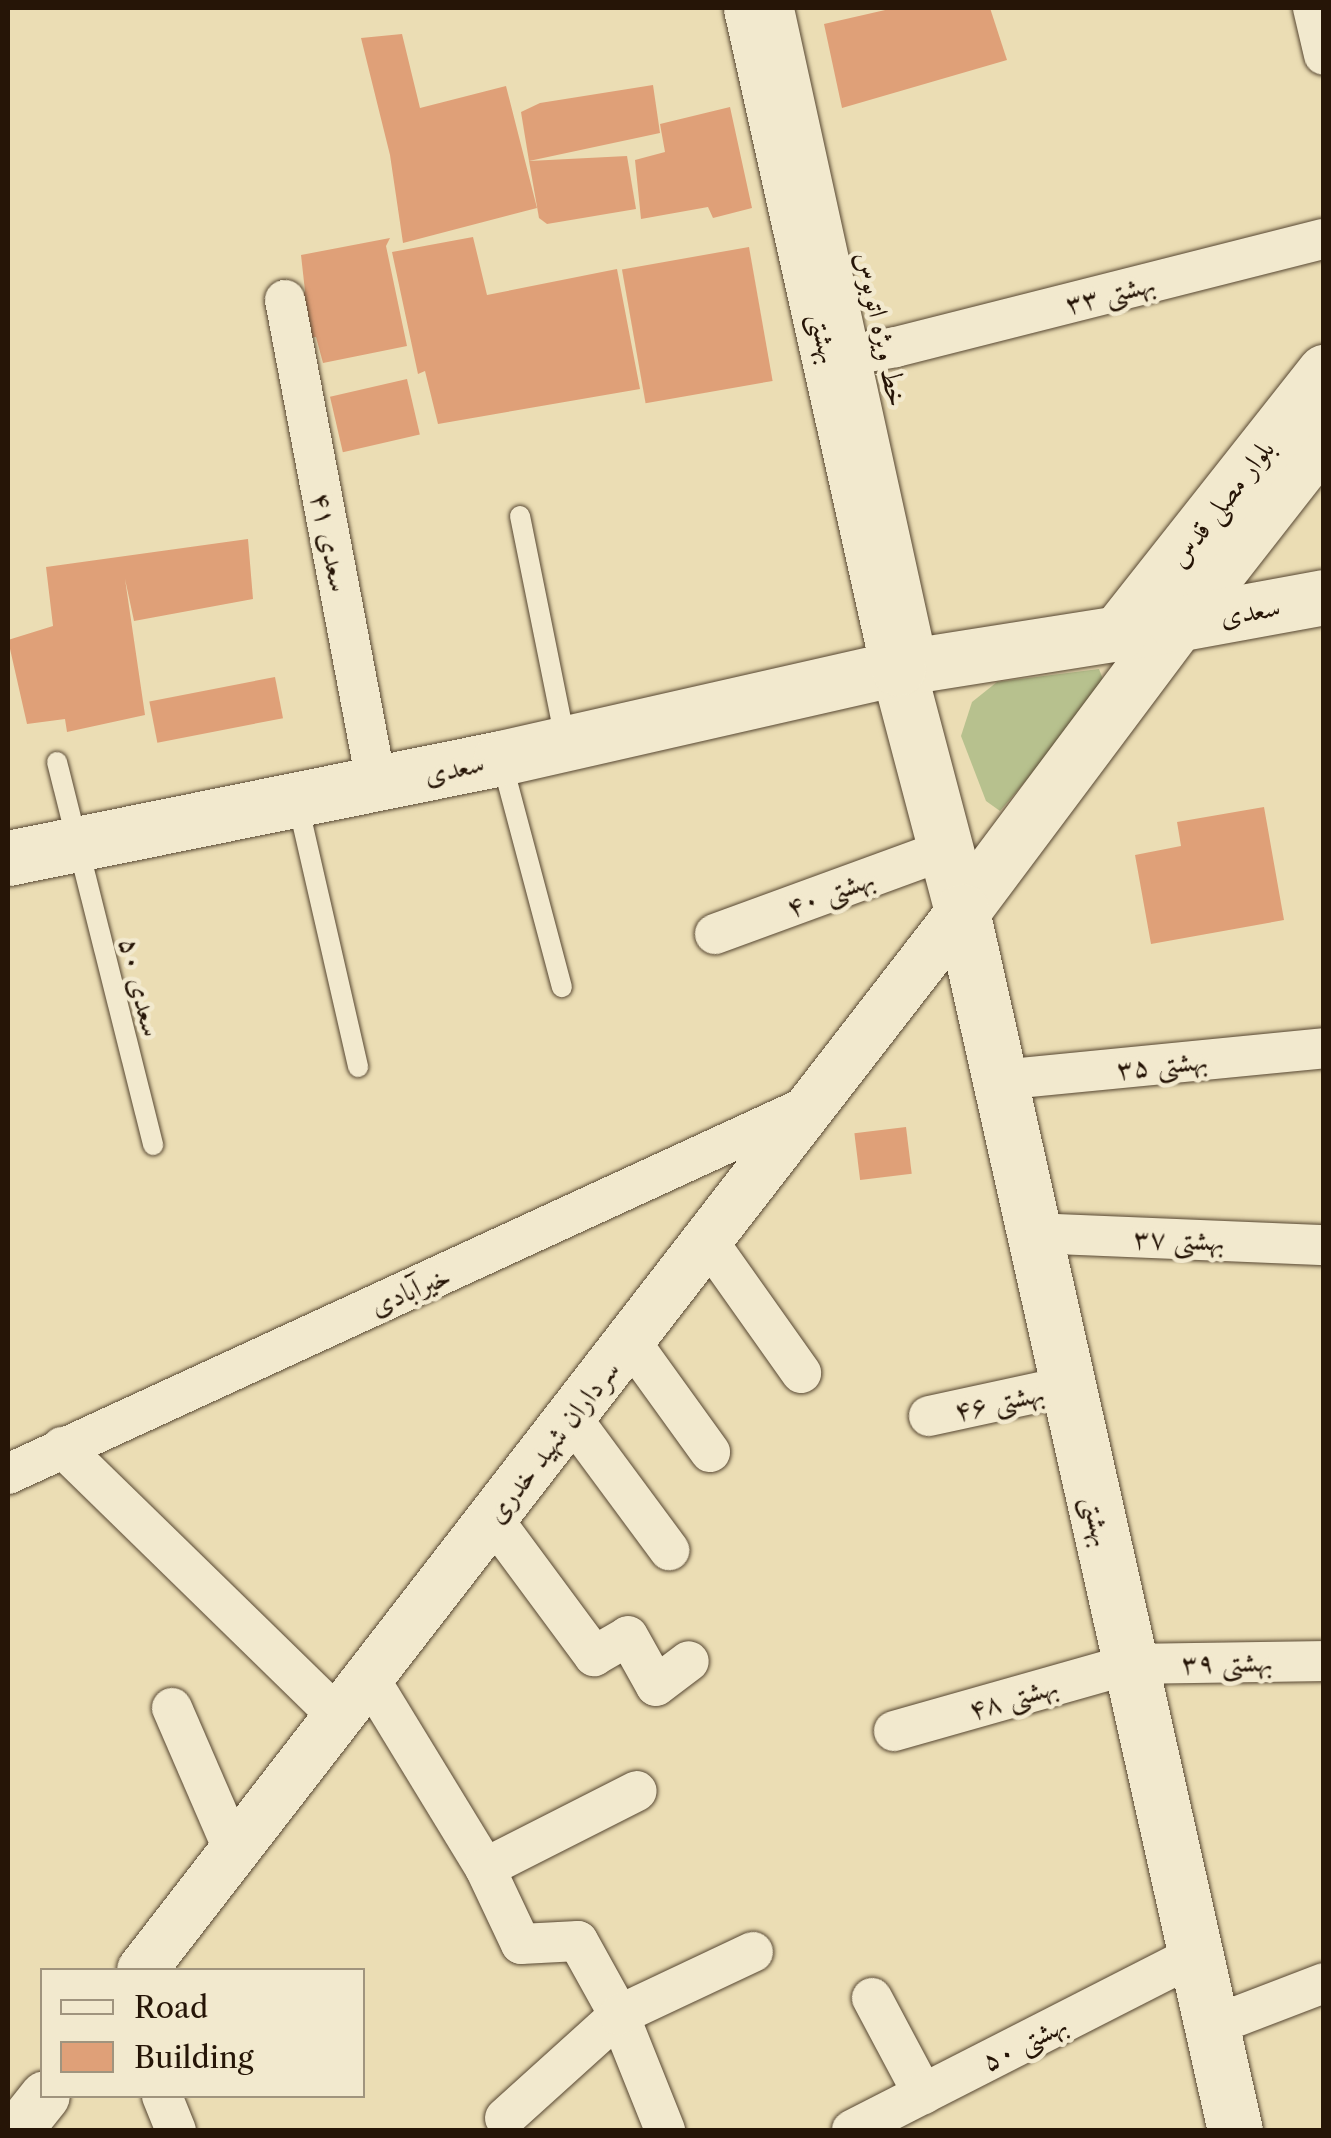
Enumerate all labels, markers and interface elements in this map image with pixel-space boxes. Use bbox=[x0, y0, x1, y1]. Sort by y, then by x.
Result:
street label: خط ویژه اتوبوس bbox=[849, 248, 915, 410]
street label: بهشتی ۳۳ bbox=[1062, 266, 1158, 320]
street label: بهشتی bbox=[803, 309, 847, 367]
street label: بلوار مصلی قدس bbox=[1161, 433, 1281, 573]
street label: سعدی ۴۱ bbox=[305, 489, 357, 595]
street label: سعدی bbox=[1217, 589, 1283, 633]
street label: سعدی bbox=[421, 745, 487, 791]
street label: بهشتی ۴۰ bbox=[781, 861, 879, 923]
street label: سعدی ۵۰ bbox=[112, 934, 170, 1040]
street label: بهشتی ۳۵ bbox=[1115, 1043, 1209, 1085]
street label: بهشتی ۳۷ bbox=[1133, 1221, 1225, 1257]
street label: خیرآبادی bbox=[365, 1258, 455, 1322]
street label: سرداران شهید خدری bbox=[478, 1353, 626, 1529]
street label: بهشتی ۴۶ bbox=[951, 1375, 1047, 1427]
street label: بهشتی bbox=[1076, 1492, 1120, 1550]
street label: بهشتی ۳۹ bbox=[1181, 1644, 1273, 1680]
street label: بهشتی ۴۸ bbox=[964, 1668, 1062, 1726]
legend bbox=[40, 1968, 365, 2098]
text: Road bbox=[134, 1989, 208, 2026]
street label: بهشتی ۵۰ bbox=[976, 2006, 1072, 2078]
text: Building bbox=[134, 2039, 254, 2076]

